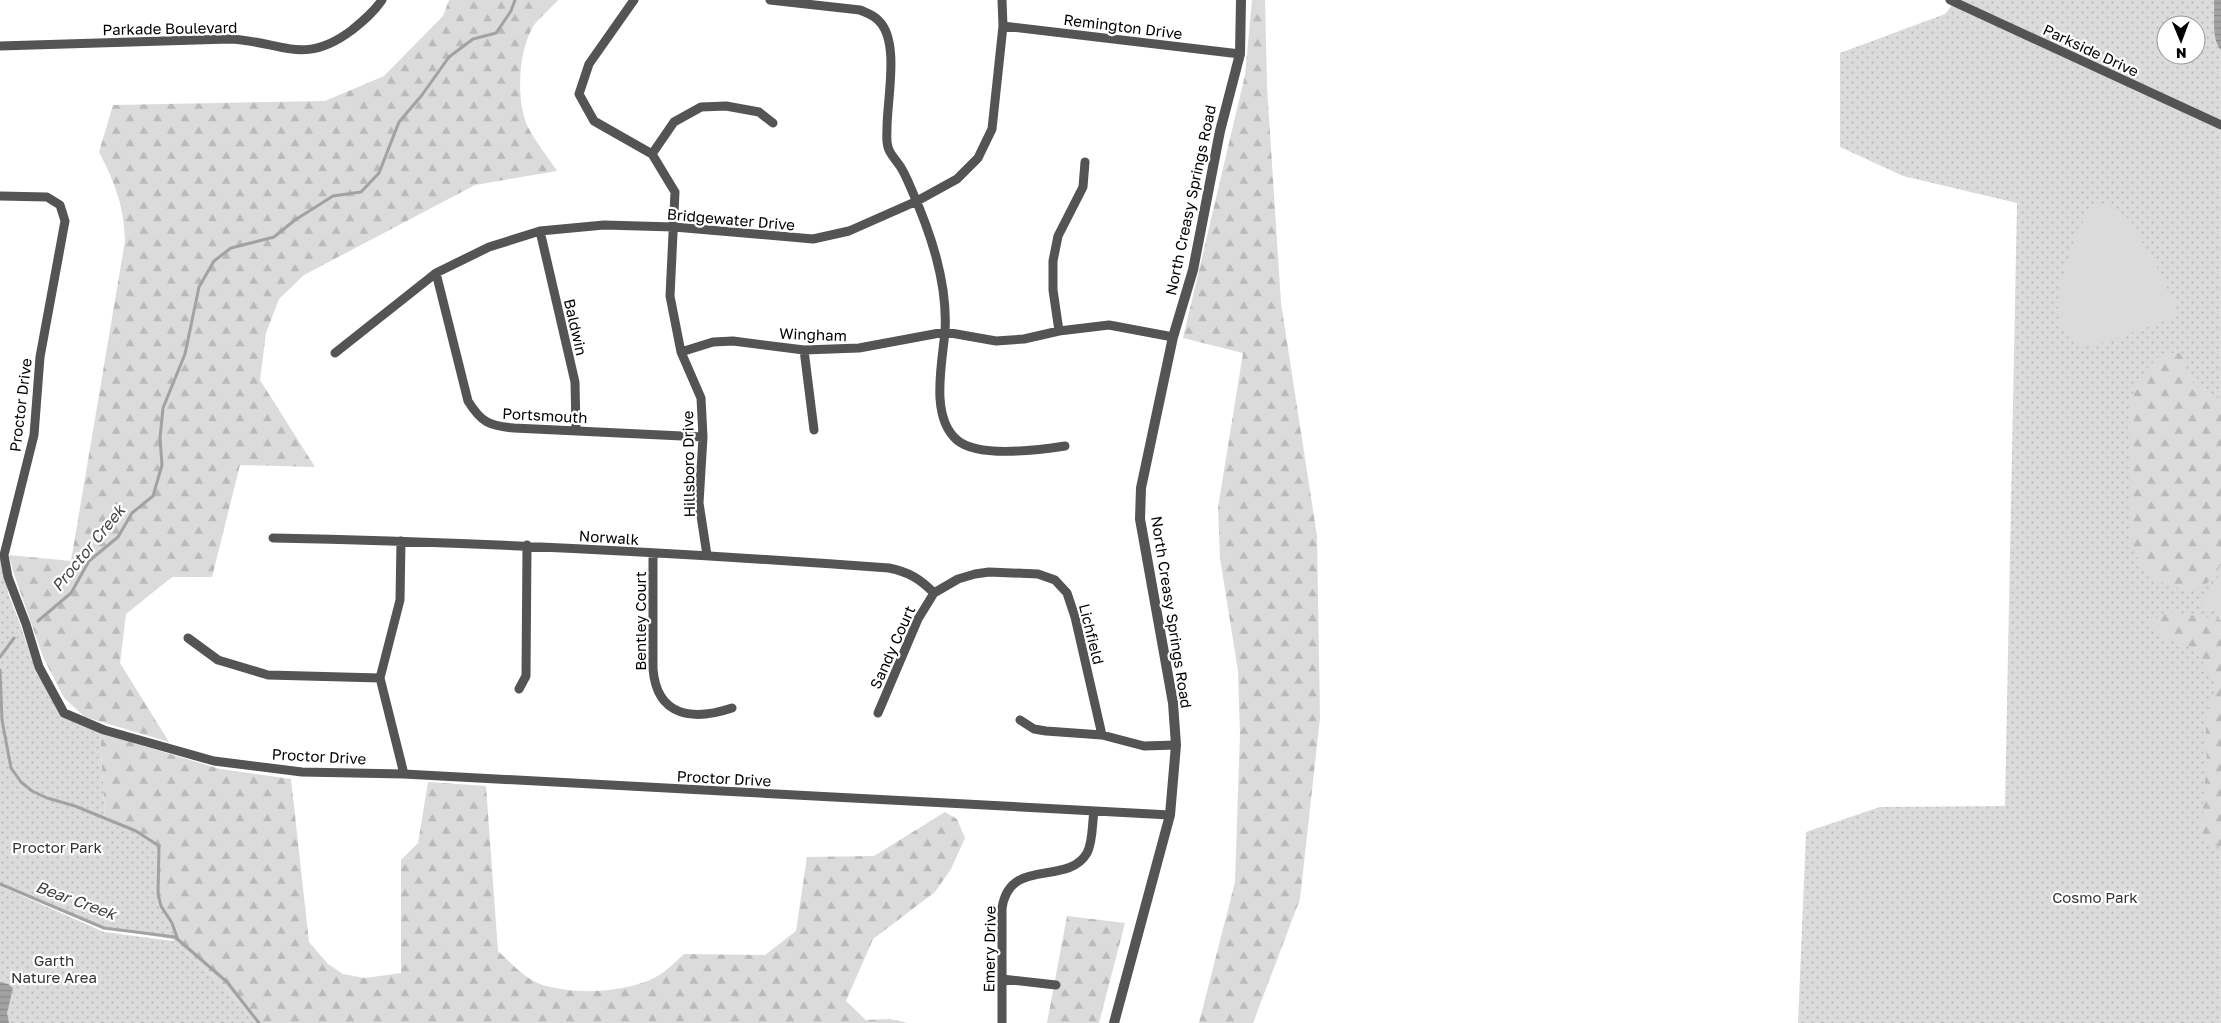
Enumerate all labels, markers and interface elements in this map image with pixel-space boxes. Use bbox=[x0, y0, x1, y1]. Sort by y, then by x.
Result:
street label: Remington Drive bbox=[1063, 10, 1184, 42]
north arrow bbox=[2156, 15, 2206, 65]
street label: Parkade Boulevard bbox=[102, 18, 238, 38]
street label: Parkside Drive bbox=[2040, 20, 2142, 80]
text: N bbox=[2176, 45, 2187, 62]
street label: North Creasy Springs Road bbox=[1161, 103, 1219, 297]
street label: Bridgewater Drive bbox=[666, 204, 796, 234]
street label: Baldwin bbox=[561, 297, 591, 357]
street label: Wingham bbox=[779, 324, 847, 344]
street label: Proctor Drive bbox=[5, 357, 35, 453]
street label: Portsmouth bbox=[502, 404, 588, 426]
street label: Hillsboro Drive bbox=[678, 410, 698, 518]
water label: Proctor Creek bbox=[47, 499, 130, 595]
street label: North Creasy Springs Road bbox=[1148, 515, 1196, 709]
street label: Norwalk bbox=[578, 526, 640, 548]
street label: Bentley Court bbox=[631, 571, 649, 671]
street label: Lichfield bbox=[1076, 602, 1108, 666]
street label: Sandy Court bbox=[866, 603, 918, 691]
street label: Proctor Drive bbox=[271, 745, 367, 767]
street label: Proctor Drive bbox=[676, 767, 772, 789]
park label: Proctor Park bbox=[12, 838, 102, 856]
water label: Bear Creek bbox=[33, 876, 121, 924]
park label: Cosmo Park bbox=[2052, 888, 2138, 906]
street label: Emery Drive bbox=[979, 905, 999, 993]
park label: Garth Nature Area bbox=[11, 951, 97, 986]

